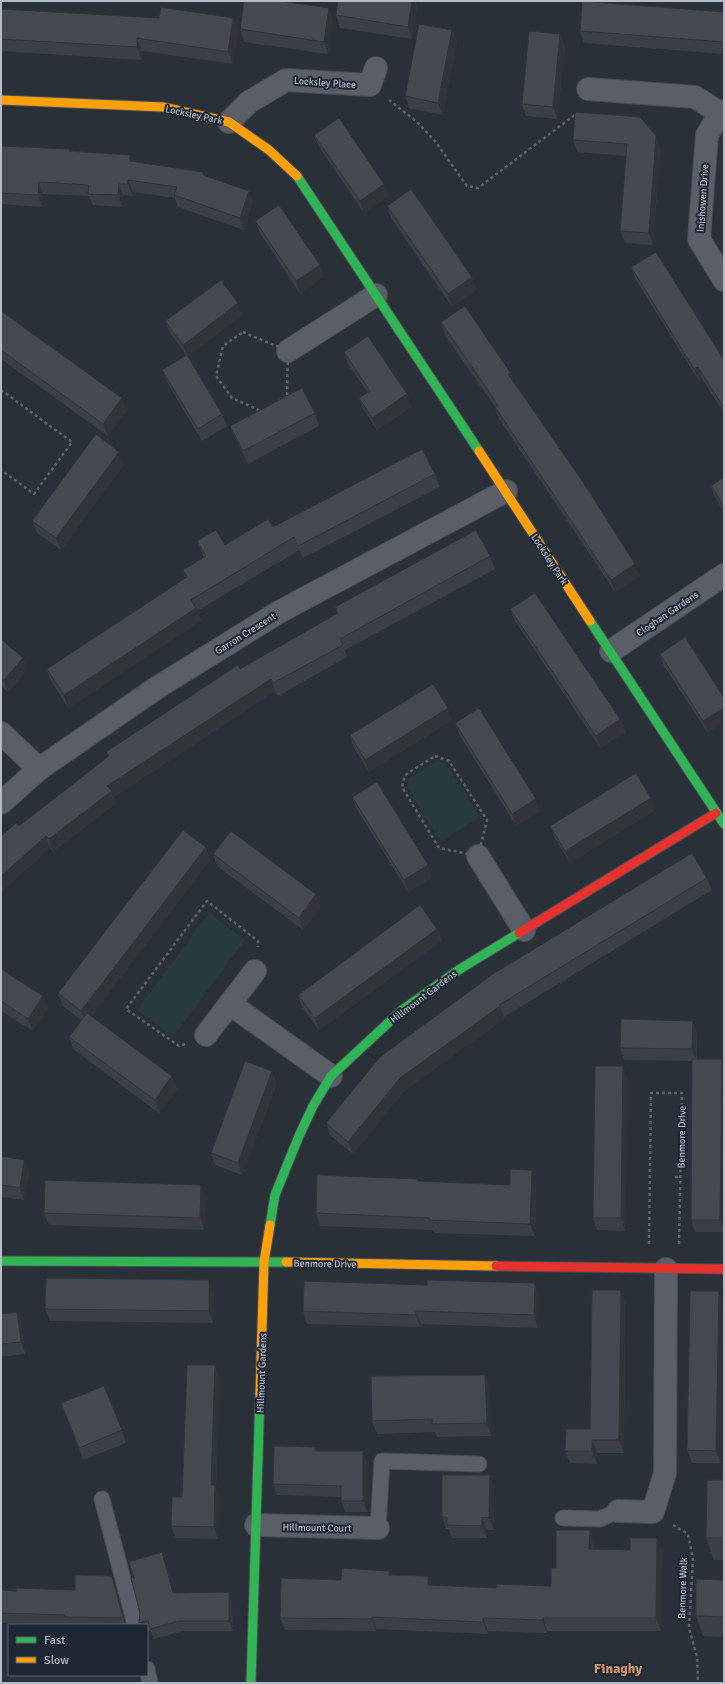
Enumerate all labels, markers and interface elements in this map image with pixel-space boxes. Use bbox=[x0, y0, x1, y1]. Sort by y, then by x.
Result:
street label: Locksley Place bbox=[293, 75, 356, 91]
street label: Locksley Park bbox=[164, 103, 223, 127]
street label: Inishowen Drive bbox=[695, 164, 711, 232]
street label: Locksley Park bbox=[528, 532, 570, 587]
street label: Cloghan Gardens bbox=[634, 588, 702, 639]
street label: Garron Crescent bbox=[213, 610, 278, 657]
street label: Hillmount Gardens bbox=[388, 967, 460, 1026]
street label: Benmore Drive bbox=[675, 1106, 689, 1168]
street label: Benmore Drive bbox=[294, 1257, 356, 1271]
street label: Hillmount Gardens bbox=[255, 1332, 269, 1413]
street label: Hillmount Court bbox=[282, 1521, 352, 1535]
street label: Benmore Walk bbox=[676, 1557, 690, 1619]
legend bbox=[8, 1624, 148, 1676]
text: Fast bbox=[44, 1633, 65, 1648]
text: Slow bbox=[44, 1653, 69, 1668]
district label: Finaghy bbox=[594, 1660, 642, 1677]

